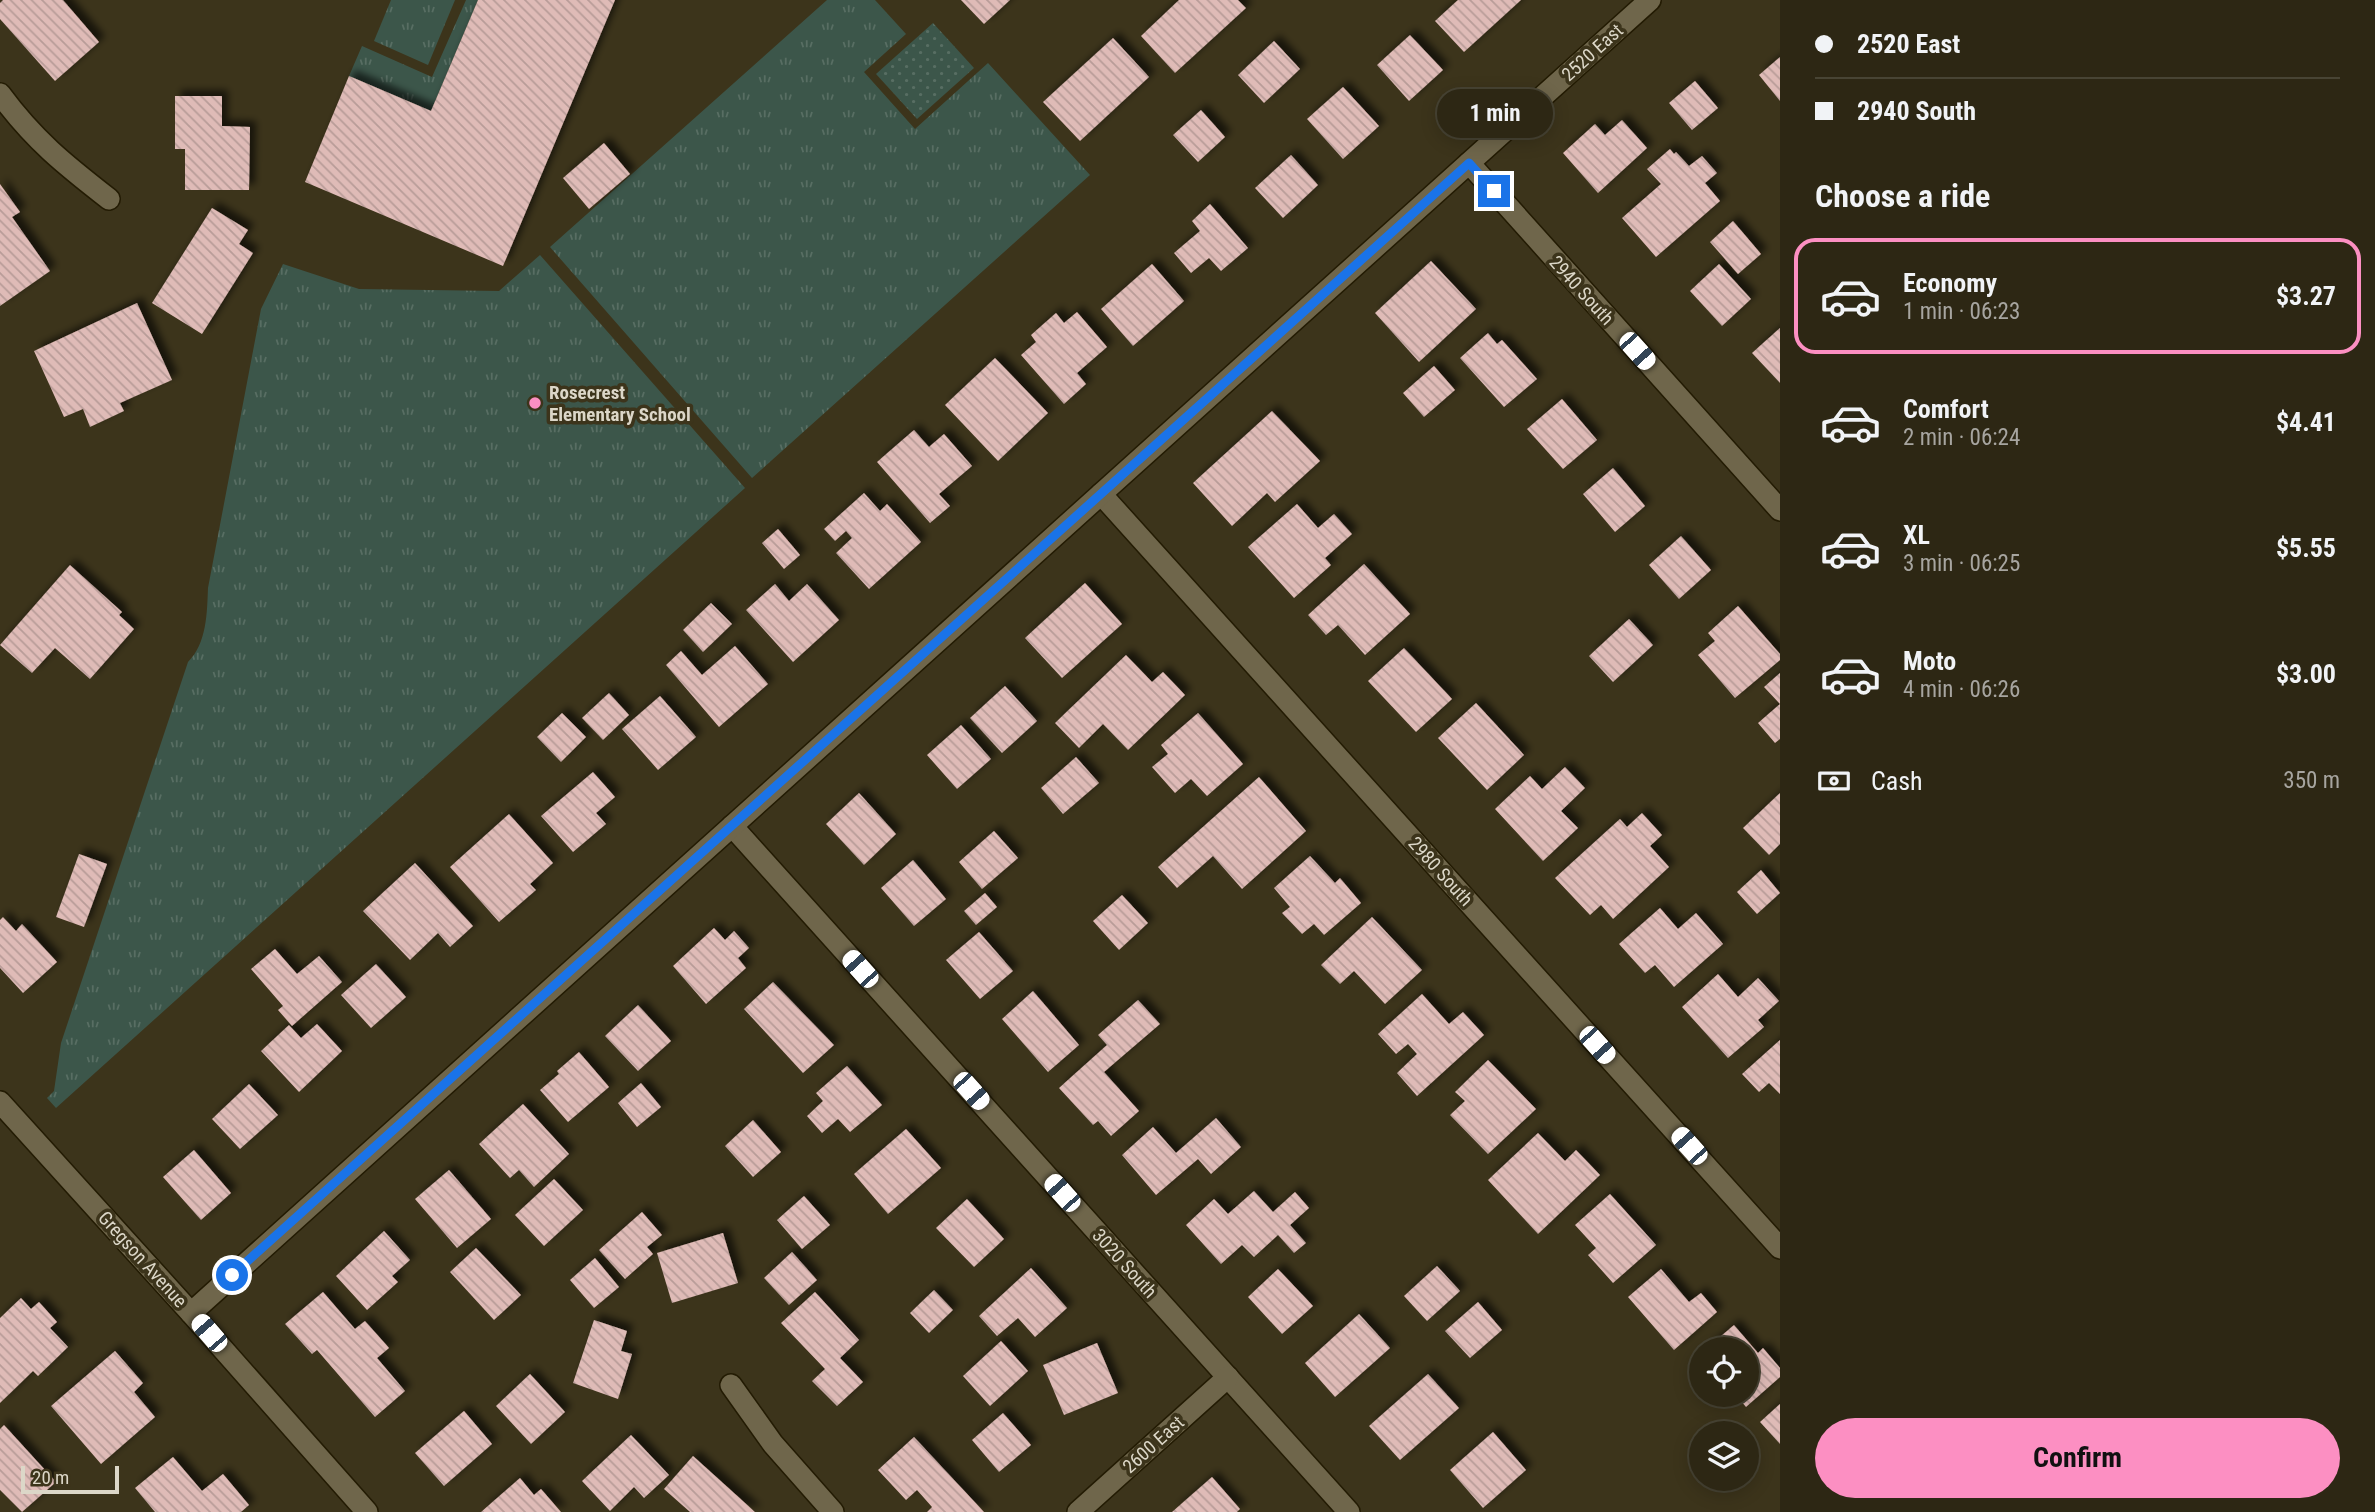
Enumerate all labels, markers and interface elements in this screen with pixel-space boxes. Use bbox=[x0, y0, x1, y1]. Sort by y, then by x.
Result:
street label: 2520 East bbox=[1557, 19, 1628, 86]
text: 2520 East bbox=[1857, 29, 1960, 59]
callout: 1 min bbox=[1436, 90, 1552, 138]
text: 2940 South bbox=[1857, 96, 1976, 126]
text: 1 min bbox=[1469, 100, 1521, 127]
route end bbox=[1478, 175, 1510, 207]
text: Choose a ride bbox=[1815, 177, 1990, 215]
street label: 2940 South bbox=[1545, 251, 1619, 330]
icon: car bbox=[1819, 265, 1882, 328]
text: Economy bbox=[1903, 268, 1997, 298]
text: $3.27 bbox=[2276, 281, 2336, 311]
text: 1 min · 06:23 bbox=[1903, 298, 2020, 325]
car bbox=[1616, 328, 1659, 374]
place label: Rosecrest Elementary School bbox=[549, 381, 691, 426]
icon: car bbox=[1819, 391, 1882, 454]
text: Comfort bbox=[1903, 394, 1989, 424]
marker: Rosecrest Elementary School bbox=[527, 395, 543, 411]
text: $4.41 bbox=[2276, 407, 2336, 437]
text: 2 min · 06:24 bbox=[1903, 424, 2020, 451]
icon: car bbox=[1819, 517, 1882, 580]
text: XL bbox=[1903, 520, 1930, 550]
text: $5.55 bbox=[2276, 533, 2336, 563]
text: 3 min · 06:25 bbox=[1903, 550, 2020, 577]
icon: car bbox=[1819, 643, 1882, 706]
text: Moto bbox=[1903, 646, 1956, 676]
text: $3.00 bbox=[2276, 659, 2336, 689]
text: 4 min · 06:26 bbox=[1903, 676, 2020, 703]
icon: cash bbox=[1815, 762, 1853, 800]
text: Cash bbox=[1871, 766, 1923, 796]
text: 350 m bbox=[2283, 767, 2340, 794]
street label: 2980 South bbox=[1404, 832, 1478, 911]
car bbox=[839, 946, 882, 992]
car bbox=[1576, 1022, 1619, 1068]
car bbox=[950, 1068, 993, 1114]
car bbox=[1668, 1123, 1711, 1169]
car bbox=[1041, 1170, 1084, 1216]
street label: Gregson Avenue bbox=[93, 1206, 192, 1312]
street label: 3020 South bbox=[1088, 1224, 1162, 1303]
route start bbox=[216, 1259, 248, 1291]
car bbox=[188, 1310, 231, 1356]
map controls bbox=[1689, 1337, 1759, 1491]
button: locate bbox=[1689, 1337, 1759, 1407]
street label: 2600 East bbox=[1118, 1411, 1189, 1478]
button: Confirm bbox=[1815, 1418, 2340, 1498]
button: layers bbox=[1689, 1421, 1759, 1491]
scale bar bbox=[21, 1463, 119, 1495]
text: 20 m bbox=[32, 1466, 69, 1489]

